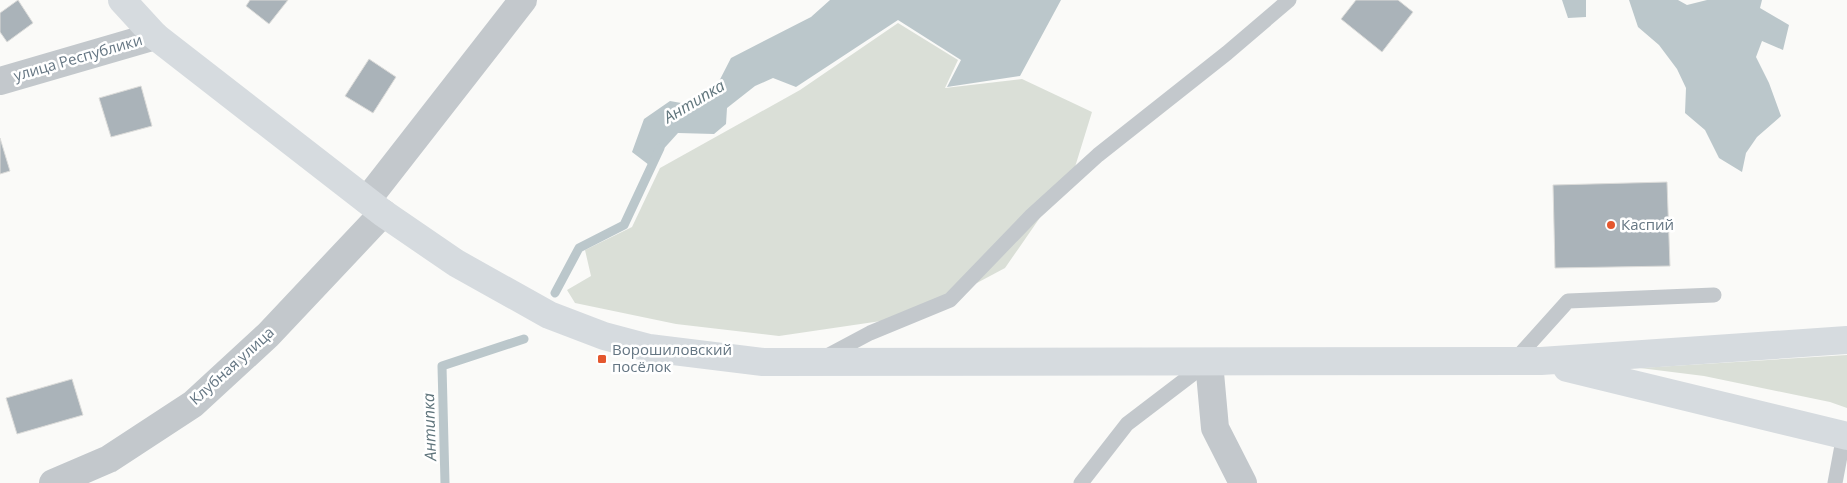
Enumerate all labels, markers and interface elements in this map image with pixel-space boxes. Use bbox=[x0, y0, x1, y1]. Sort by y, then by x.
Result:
street label: улица Республики bbox=[11, 29, 144, 85]
water label: Антипка bbox=[659, 74, 729, 128]
place label: Каспий bbox=[1621, 214, 1674, 234]
marker: Каспий bbox=[1605, 219, 1617, 231]
street label: Клубная улица bbox=[185, 322, 278, 409]
place label: Ворошиловский посёлок bbox=[612, 339, 732, 376]
marker: Ворошиловский посёлок bbox=[596, 353, 608, 365]
water label: Антипка bbox=[417, 393, 441, 462]

